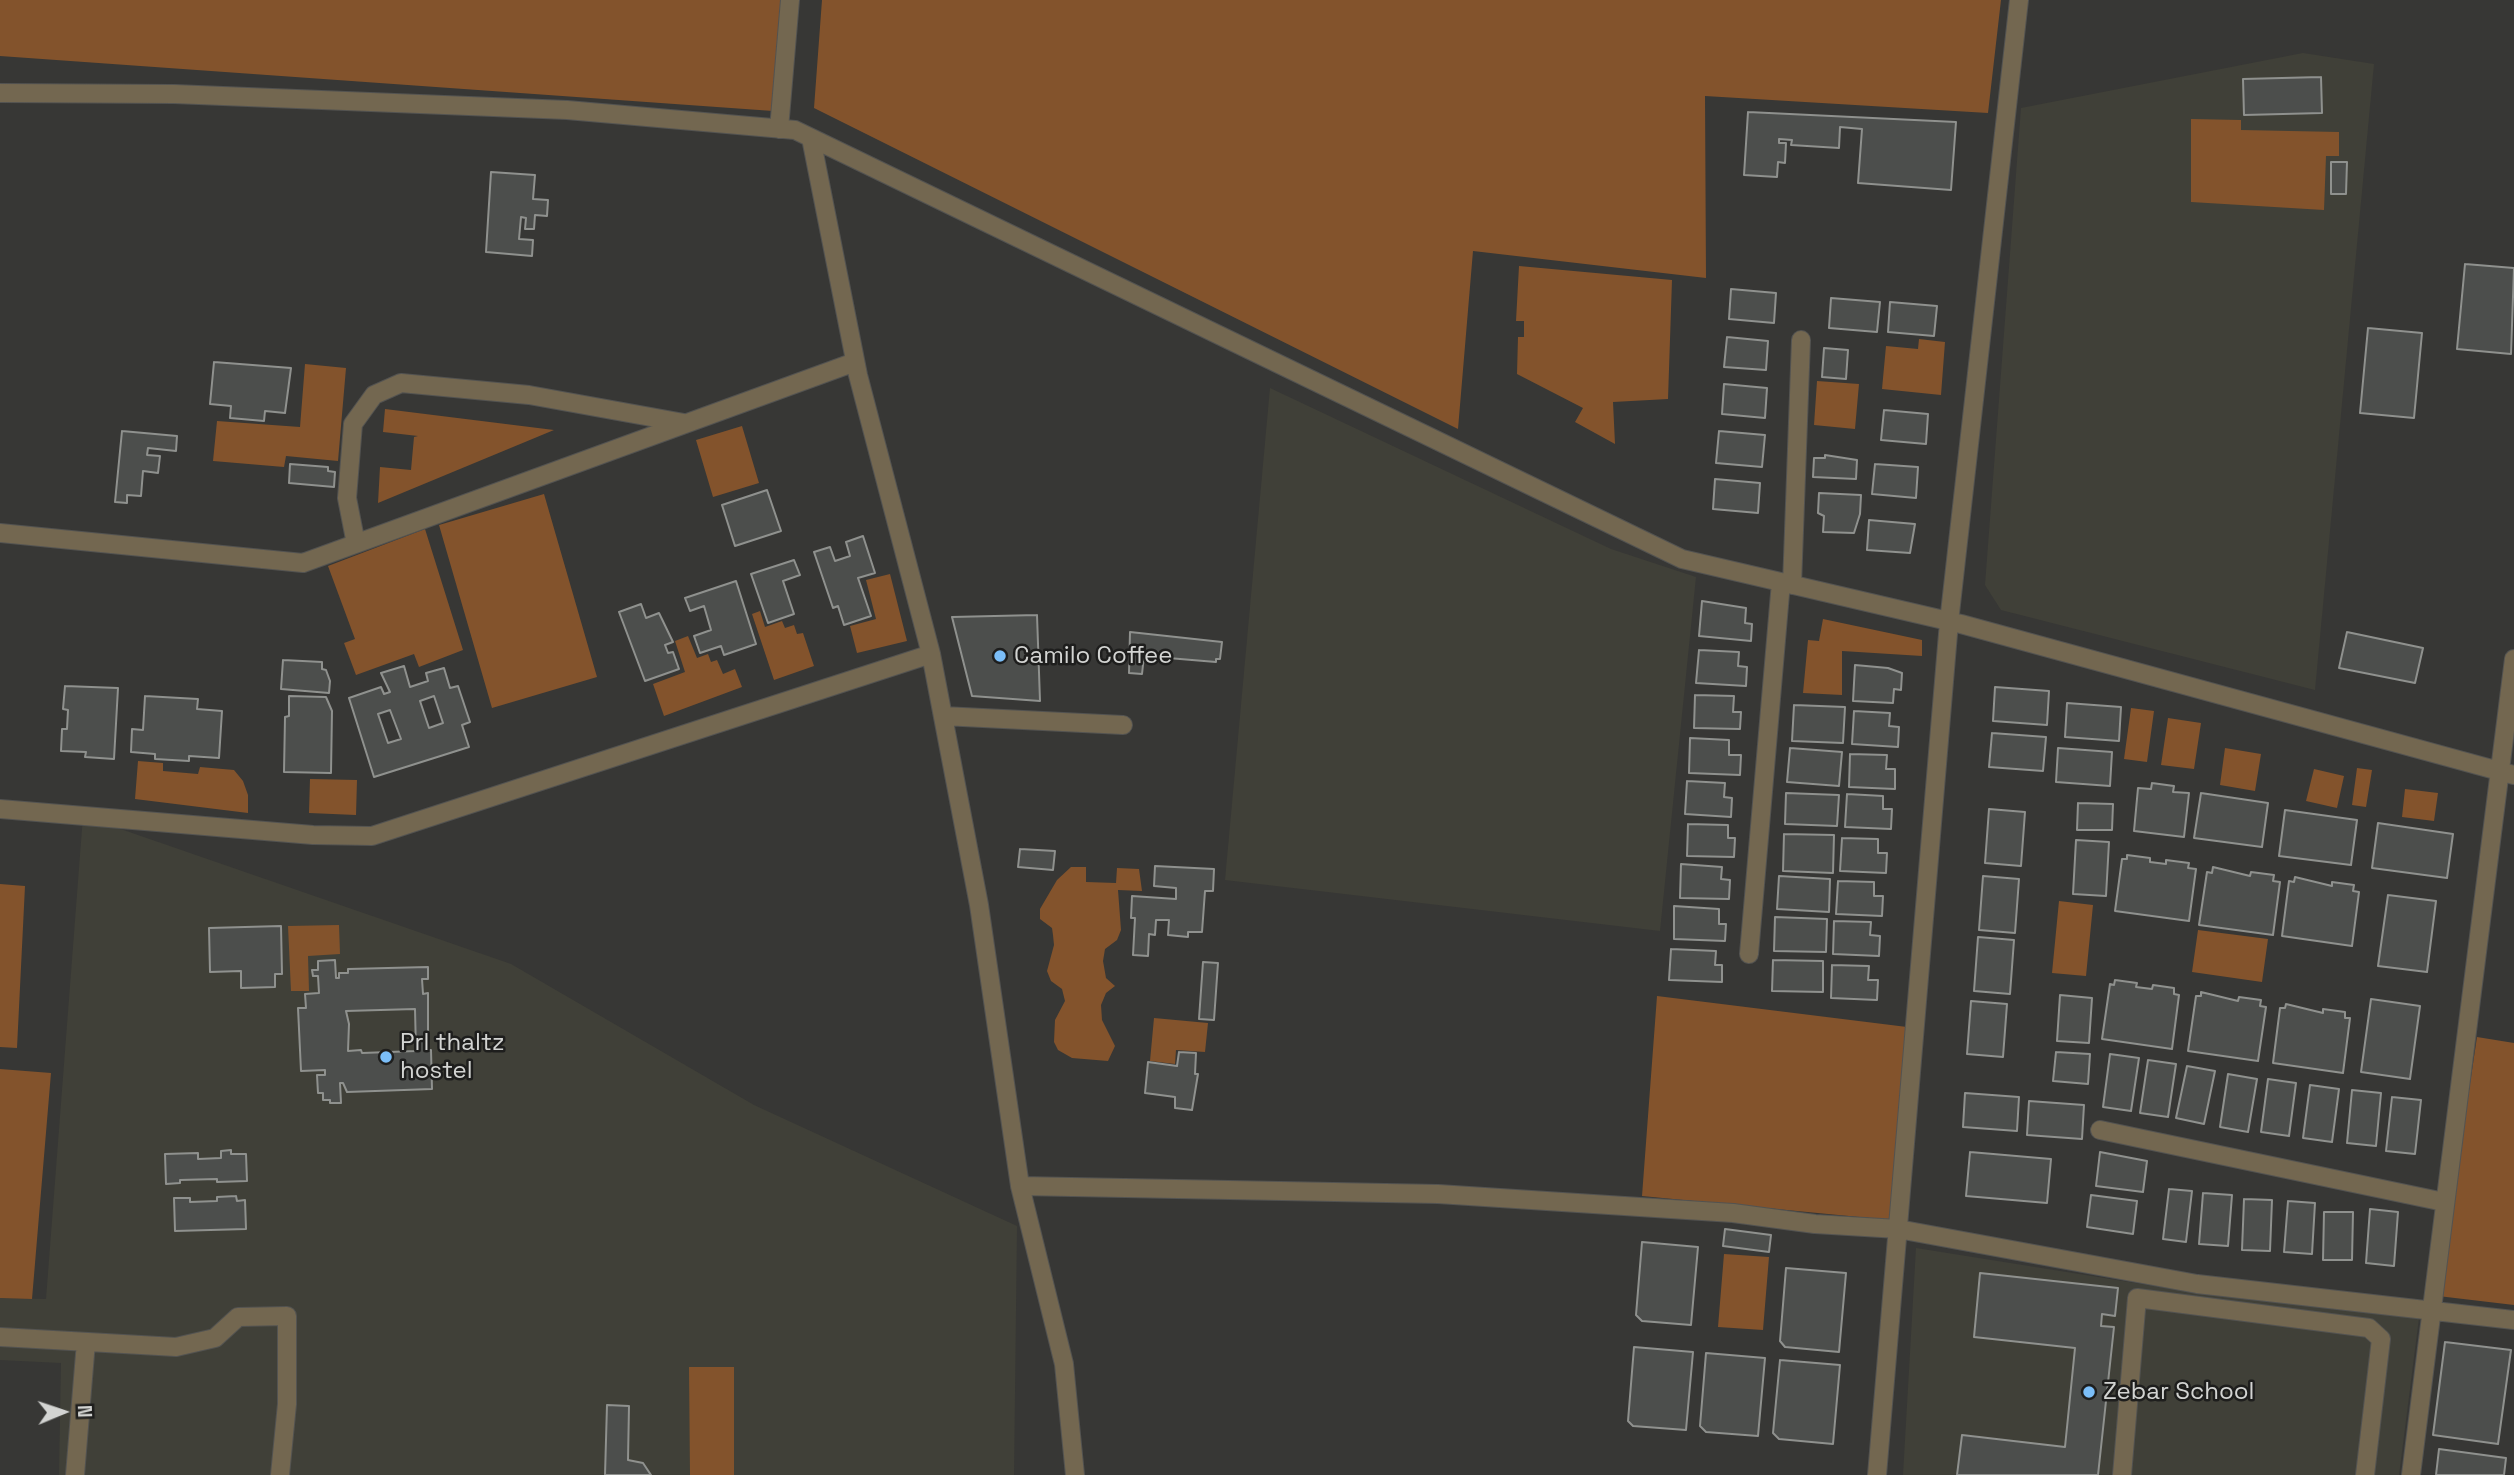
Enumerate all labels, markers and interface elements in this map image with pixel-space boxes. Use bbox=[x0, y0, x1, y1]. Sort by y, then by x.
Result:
place label: Camilo Coffee bbox=[1014, 642, 1173, 670]
marker: Camilo Coffee bbox=[992, 648, 1008, 664]
place label: Prl thaltz hostel bbox=[400, 1029, 504, 1085]
marker: Prl thaltz hostel bbox=[378, 1049, 394, 1065]
north arrow bbox=[28, 1377, 98, 1447]
place label: Zebar School bbox=[2103, 1378, 2254, 1406]
marker: Zebar School bbox=[2081, 1384, 2097, 1400]
text: N bbox=[72, 1404, 97, 1418]

